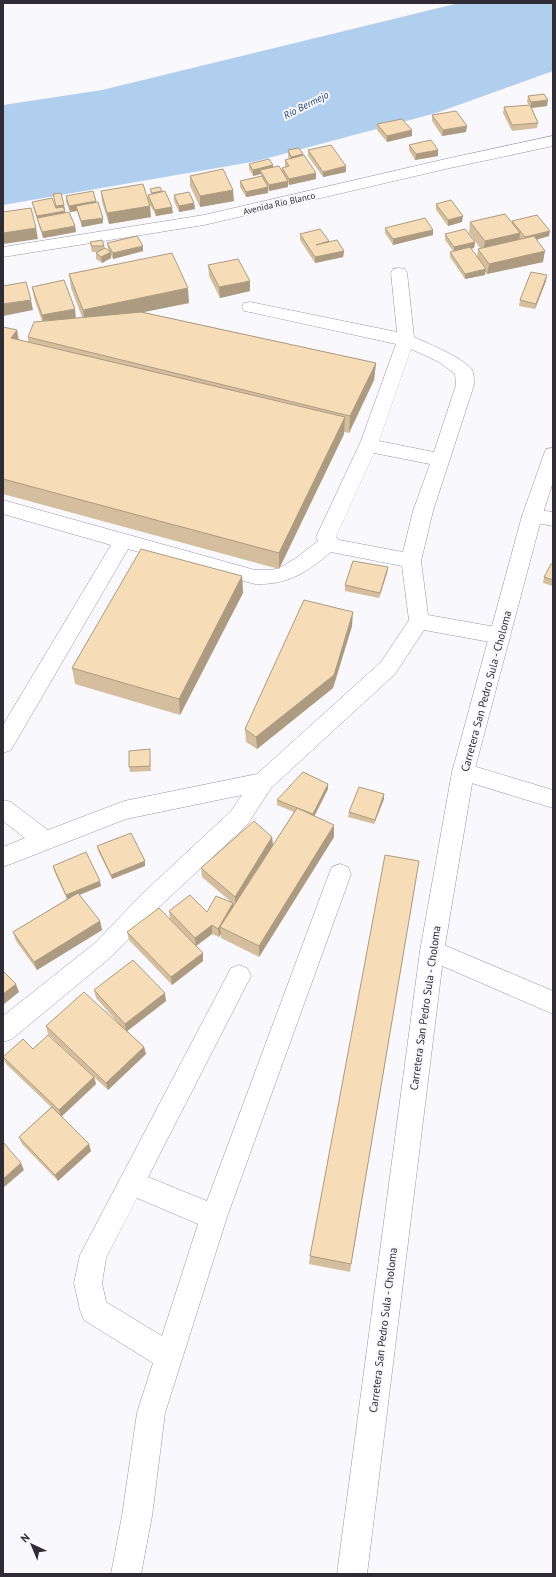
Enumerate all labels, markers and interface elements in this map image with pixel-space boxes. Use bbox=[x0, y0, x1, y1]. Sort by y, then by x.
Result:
water label: Río Bermejo bbox=[281, 88, 331, 122]
street label: Avenida Río Blanco bbox=[242, 189, 316, 217]
street label: Carretera San Pedro Sula - Choloma bbox=[458, 609, 514, 773]
street label: Carretera San Pedro Sula - Choloma bbox=[407, 925, 443, 1091]
street label: Carretera San Pedro Sula - Choloma bbox=[366, 1247, 400, 1413]
north arrow bbox=[12, 1525, 52, 1565]
text: N bbox=[18, 1530, 33, 1545]

